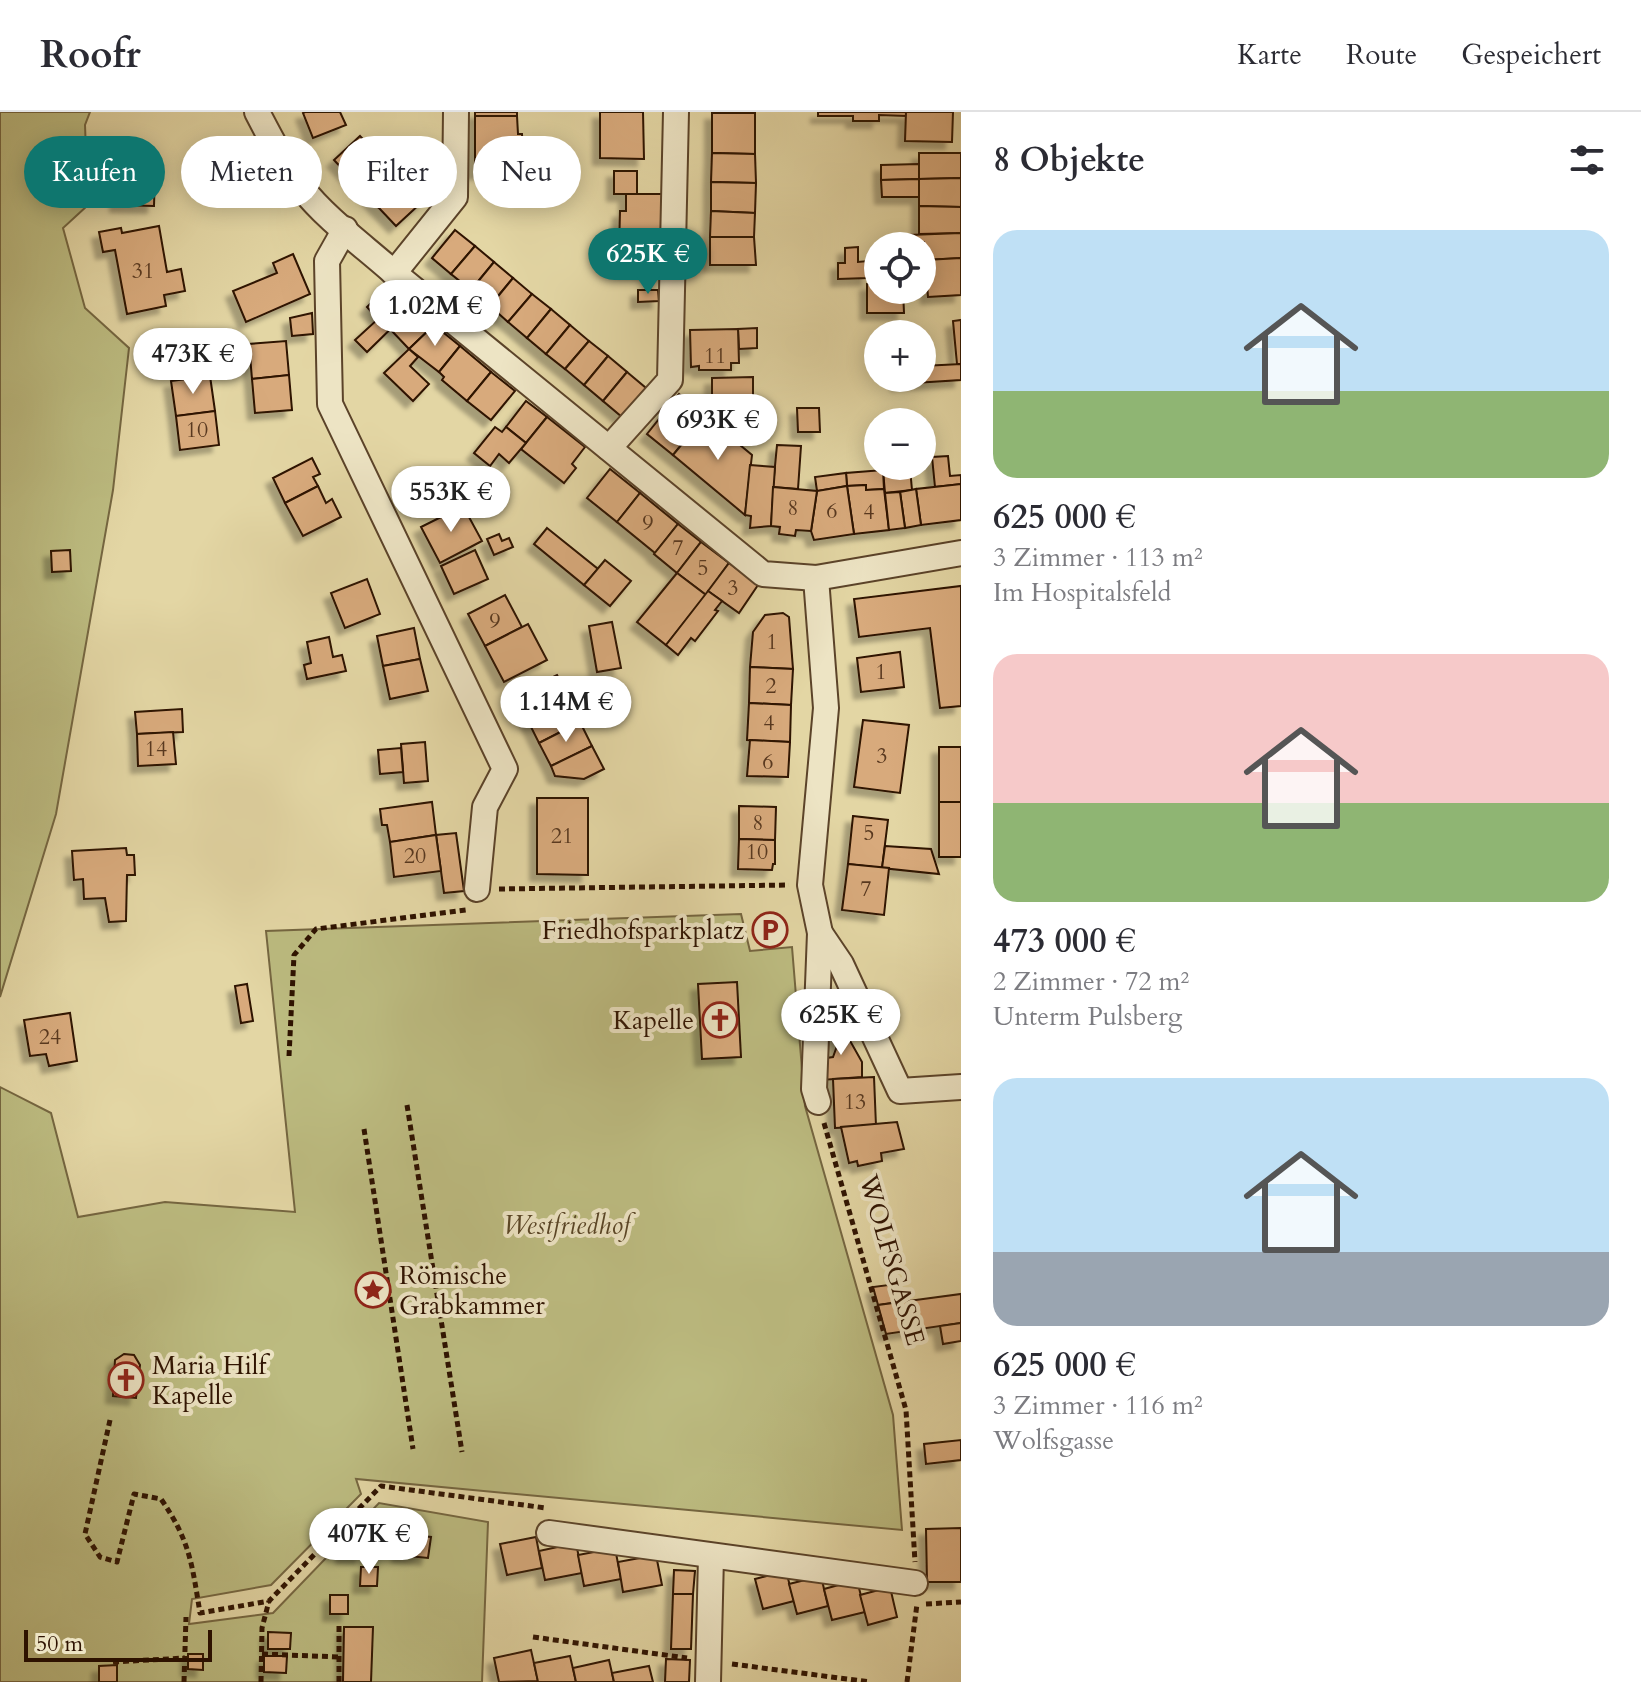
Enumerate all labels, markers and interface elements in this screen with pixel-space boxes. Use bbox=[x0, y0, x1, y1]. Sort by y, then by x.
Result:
text: Roofr bbox=[40, 29, 141, 81]
text: Karte bbox=[1237, 36, 1302, 74]
text: Route bbox=[1346, 36, 1417, 74]
text: Gespeichert bbox=[1461, 36, 1601, 74]
chip: Kaufen bbox=[24, 136, 165, 208]
chip: Mieten bbox=[181, 136, 322, 208]
chip: Filter bbox=[338, 136, 457, 208]
chip: Neu bbox=[473, 136, 581, 208]
text: 8 Objekte bbox=[993, 137, 1145, 183]
icon: filters bbox=[1565, 138, 1609, 182]
pin: 625K € bbox=[583, 228, 713, 296]
map controls bbox=[864, 232, 936, 480]
button: locate bbox=[864, 232, 936, 304]
text: 625K € bbox=[606, 236, 690, 271]
house number: 31 bbox=[132, 256, 154, 286]
pin: 1.02M € bbox=[361, 280, 509, 348]
icon: home bbox=[1229, 282, 1373, 426]
text: 1.02M € bbox=[387, 288, 483, 323]
button: + bbox=[864, 320, 936, 392]
pin: 473K € bbox=[128, 328, 258, 396]
text: 473K € bbox=[151, 336, 235, 371]
house number: 11 bbox=[704, 341, 726, 371]
pin: 693K € bbox=[653, 394, 783, 462]
text: 693K € bbox=[676, 402, 760, 437]
button: − bbox=[864, 408, 936, 480]
house number: 10 bbox=[186, 415, 208, 445]
pin: 553K € bbox=[386, 466, 516, 534]
text: 553K € bbox=[409, 474, 493, 509]
house number: 8 bbox=[787, 493, 799, 523]
text: 625 000 € bbox=[993, 494, 1136, 540]
house number: 6 bbox=[826, 496, 838, 526]
house number: 4 bbox=[863, 497, 875, 527]
house number: 9 bbox=[642, 508, 654, 538]
house number: 7 bbox=[672, 533, 684, 563]
text: 3 Zimmer · 113 m² bbox=[993, 540, 1203, 575]
house number: 5 bbox=[697, 553, 709, 583]
house number: 3 bbox=[727, 573, 739, 603]
text: Im Hospitalsfeld bbox=[993, 575, 1171, 610]
house number: 9 bbox=[489, 606, 501, 636]
house number: 1 bbox=[766, 627, 778, 657]
house number: 1 bbox=[875, 657, 887, 687]
house number: 2 bbox=[765, 671, 777, 701]
pin: 1.14M € bbox=[492, 676, 640, 744]
text: 1.14M € bbox=[518, 684, 614, 719]
icon: home bbox=[1229, 706, 1373, 850]
house number: 4 bbox=[763, 708, 775, 738]
house number: 14 bbox=[145, 734, 167, 764]
house number: 3 bbox=[876, 741, 888, 771]
house number: 6 bbox=[762, 747, 774, 777]
house number: 8 bbox=[752, 808, 764, 838]
house number: 5 bbox=[863, 818, 875, 848]
house number: 21 bbox=[551, 821, 573, 851]
house number: 10 bbox=[746, 837, 768, 867]
house number: 20 bbox=[404, 841, 426, 871]
house number: 7 bbox=[860, 874, 872, 904]
parking icon: Friedhofsparkplatz bbox=[751, 911, 789, 949]
place label: Friedhofsparkplatz bbox=[542, 913, 744, 948]
text: 473 000 € bbox=[993, 918, 1136, 964]
text: 2 Zimmer · 72 m² bbox=[993, 964, 1189, 999]
pin: 625K € bbox=[776, 989, 906, 1057]
text: 625K € bbox=[799, 997, 883, 1032]
text: Unterm Pulsberg bbox=[993, 999, 1182, 1034]
church icon: Kapelle bbox=[701, 1001, 739, 1039]
place label: Kapelle bbox=[613, 1003, 694, 1038]
house number: 24 bbox=[39, 1022, 61, 1052]
house number: 13 bbox=[844, 1087, 866, 1117]
icon: home bbox=[1229, 1130, 1373, 1274]
street label: WOLFSGASSE bbox=[851, 1170, 933, 1349]
park label: Westfriedhof bbox=[503, 1208, 636, 1243]
place label: Römische Grabkammer bbox=[399, 1258, 545, 1323]
place icon: Römische Grabkammer bbox=[354, 1271, 392, 1309]
text: 625 000 € bbox=[993, 1342, 1136, 1388]
place label: Maria Hilf Kapelle bbox=[152, 1348, 270, 1413]
church icon: Maria Hilf Kapelle bbox=[107, 1361, 145, 1399]
text: 3 Zimmer · 116 m² bbox=[993, 1388, 1203, 1423]
text: Wolfsgasse bbox=[993, 1423, 1114, 1458]
pin: 407K € bbox=[304, 1508, 434, 1576]
text: 407K € bbox=[327, 1516, 411, 1551]
scale bar bbox=[24, 1626, 212, 1662]
text: 50 m bbox=[36, 1629, 83, 1659]

